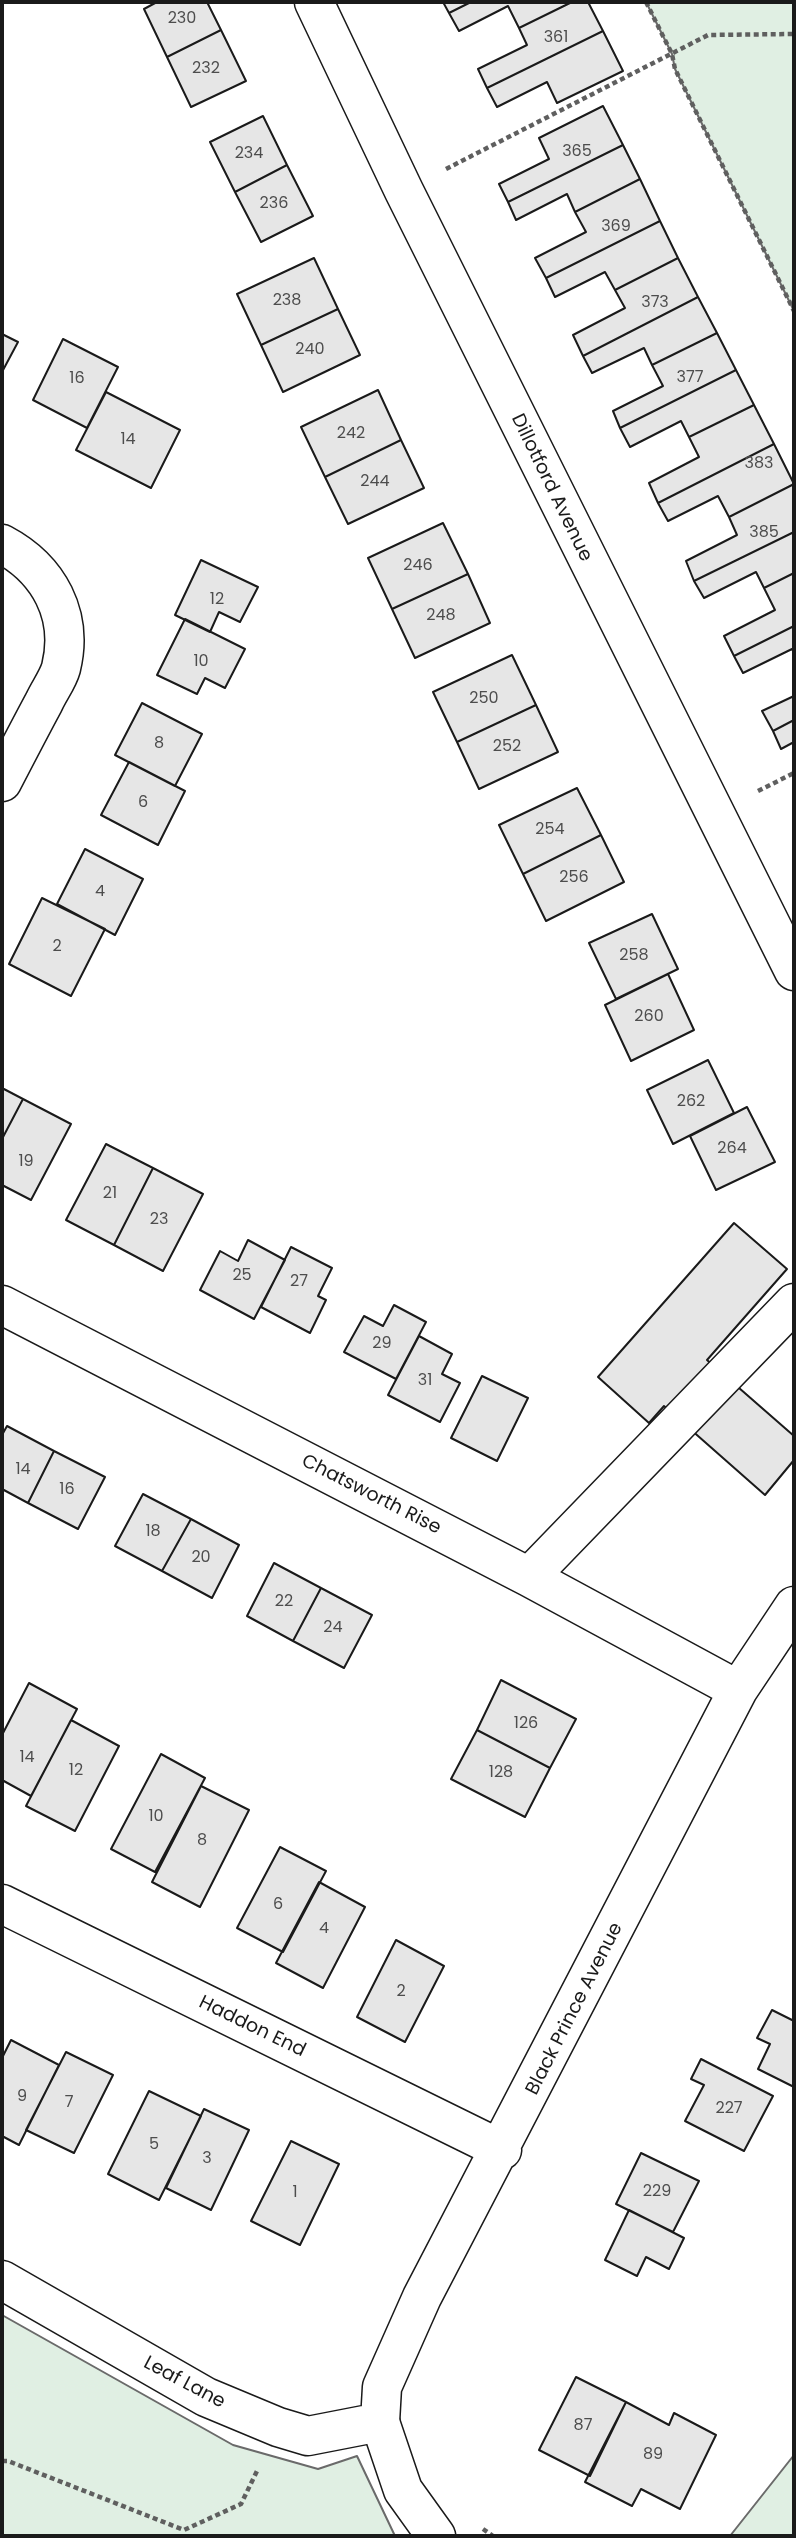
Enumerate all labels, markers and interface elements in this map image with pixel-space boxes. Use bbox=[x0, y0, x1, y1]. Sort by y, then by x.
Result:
house number: 230 bbox=[168, 9, 196, 29]
house number: 361 bbox=[544, 28, 568, 48]
house number: 232 bbox=[192, 59, 220, 79]
house number: 365 bbox=[562, 142, 592, 162]
house number: 234 bbox=[235, 144, 263, 164]
house number: 236 bbox=[260, 194, 288, 214]
house number: 369 bbox=[601, 217, 631, 237]
house number: 238 bbox=[273, 291, 301, 311]
house number: 373 bbox=[641, 293, 669, 313]
house number: 240 bbox=[295, 340, 325, 360]
house number: 377 bbox=[677, 368, 703, 388]
house number: 16 bbox=[69, 369, 85, 389]
street label: Dillotford Avenue bbox=[505, 411, 597, 565]
house number: 242 bbox=[337, 424, 365, 444]
house number: 14 bbox=[120, 430, 136, 450]
house number: 383 bbox=[745, 454, 773, 474]
house number: 244 bbox=[360, 472, 390, 492]
house number: 385 bbox=[749, 523, 779, 543]
house number: 246 bbox=[403, 556, 433, 576]
house number: 12 bbox=[210, 590, 224, 610]
house number: 248 bbox=[426, 606, 456, 626]
house number: 10 bbox=[193, 652, 209, 672]
house number: 250 bbox=[469, 689, 499, 709]
house number: 8 bbox=[154, 734, 164, 754]
house number: 252 bbox=[493, 737, 521, 757]
house number: 6 bbox=[138, 793, 148, 813]
house number: 254 bbox=[535, 820, 565, 840]
house number: 256 bbox=[559, 868, 589, 888]
house number: 4 bbox=[95, 882, 105, 902]
house number: 2 bbox=[52, 937, 62, 957]
house number: 258 bbox=[619, 946, 649, 966]
house number: 260 bbox=[634, 1007, 664, 1027]
house number: 262 bbox=[677, 1092, 705, 1112]
house number: 264 bbox=[717, 1139, 747, 1159]
house number: 19 bbox=[18, 1152, 34, 1172]
house number: 21 bbox=[103, 1184, 117, 1204]
house number: 23 bbox=[150, 1210, 168, 1230]
house number: 25 bbox=[232, 1266, 252, 1286]
house number: 27 bbox=[290, 1272, 308, 1292]
house number: 29 bbox=[372, 1334, 392, 1354]
house number: 31 bbox=[418, 1371, 432, 1391]
street label: Chatsworth Rise bbox=[297, 1450, 445, 1540]
house number: 14 bbox=[15, 1460, 31, 1480]
house number: 16 bbox=[59, 1480, 75, 1500]
house number: 18 bbox=[145, 1522, 161, 1542]
house number: 20 bbox=[191, 1548, 211, 1568]
house number: 22 bbox=[275, 1592, 293, 1612]
house number: 24 bbox=[323, 1618, 343, 1638]
house number: 126 bbox=[514, 1714, 538, 1734]
house number: 14 bbox=[19, 1748, 35, 1768]
house number: 12 bbox=[69, 1761, 83, 1781]
house number: 128 bbox=[489, 1763, 513, 1783]
house number: 10 bbox=[148, 1807, 164, 1827]
house number: 8 bbox=[197, 1831, 207, 1851]
house number: 6 bbox=[273, 1895, 283, 1915]
house number: 4 bbox=[319, 1919, 329, 1939]
street label: Black Prince Avenue bbox=[522, 1919, 628, 2099]
house number: 2 bbox=[396, 1982, 406, 2002]
street label: Haddon End bbox=[195, 1991, 309, 2063]
house number: 9 bbox=[17, 2087, 27, 2107]
house number: 7 bbox=[65, 2093, 73, 2113]
house number: 227 bbox=[715, 2099, 743, 2119]
house number: 5 bbox=[149, 2135, 159, 2155]
house number: 3 bbox=[202, 2149, 212, 2169]
house number: 229 bbox=[643, 2182, 671, 2202]
house number: 1 bbox=[292, 2183, 298, 2203]
street label: Leaf Lane bbox=[139, 2352, 229, 2414]
house number: 87 bbox=[574, 2416, 592, 2436]
house number: 89 bbox=[643, 2445, 663, 2465]

